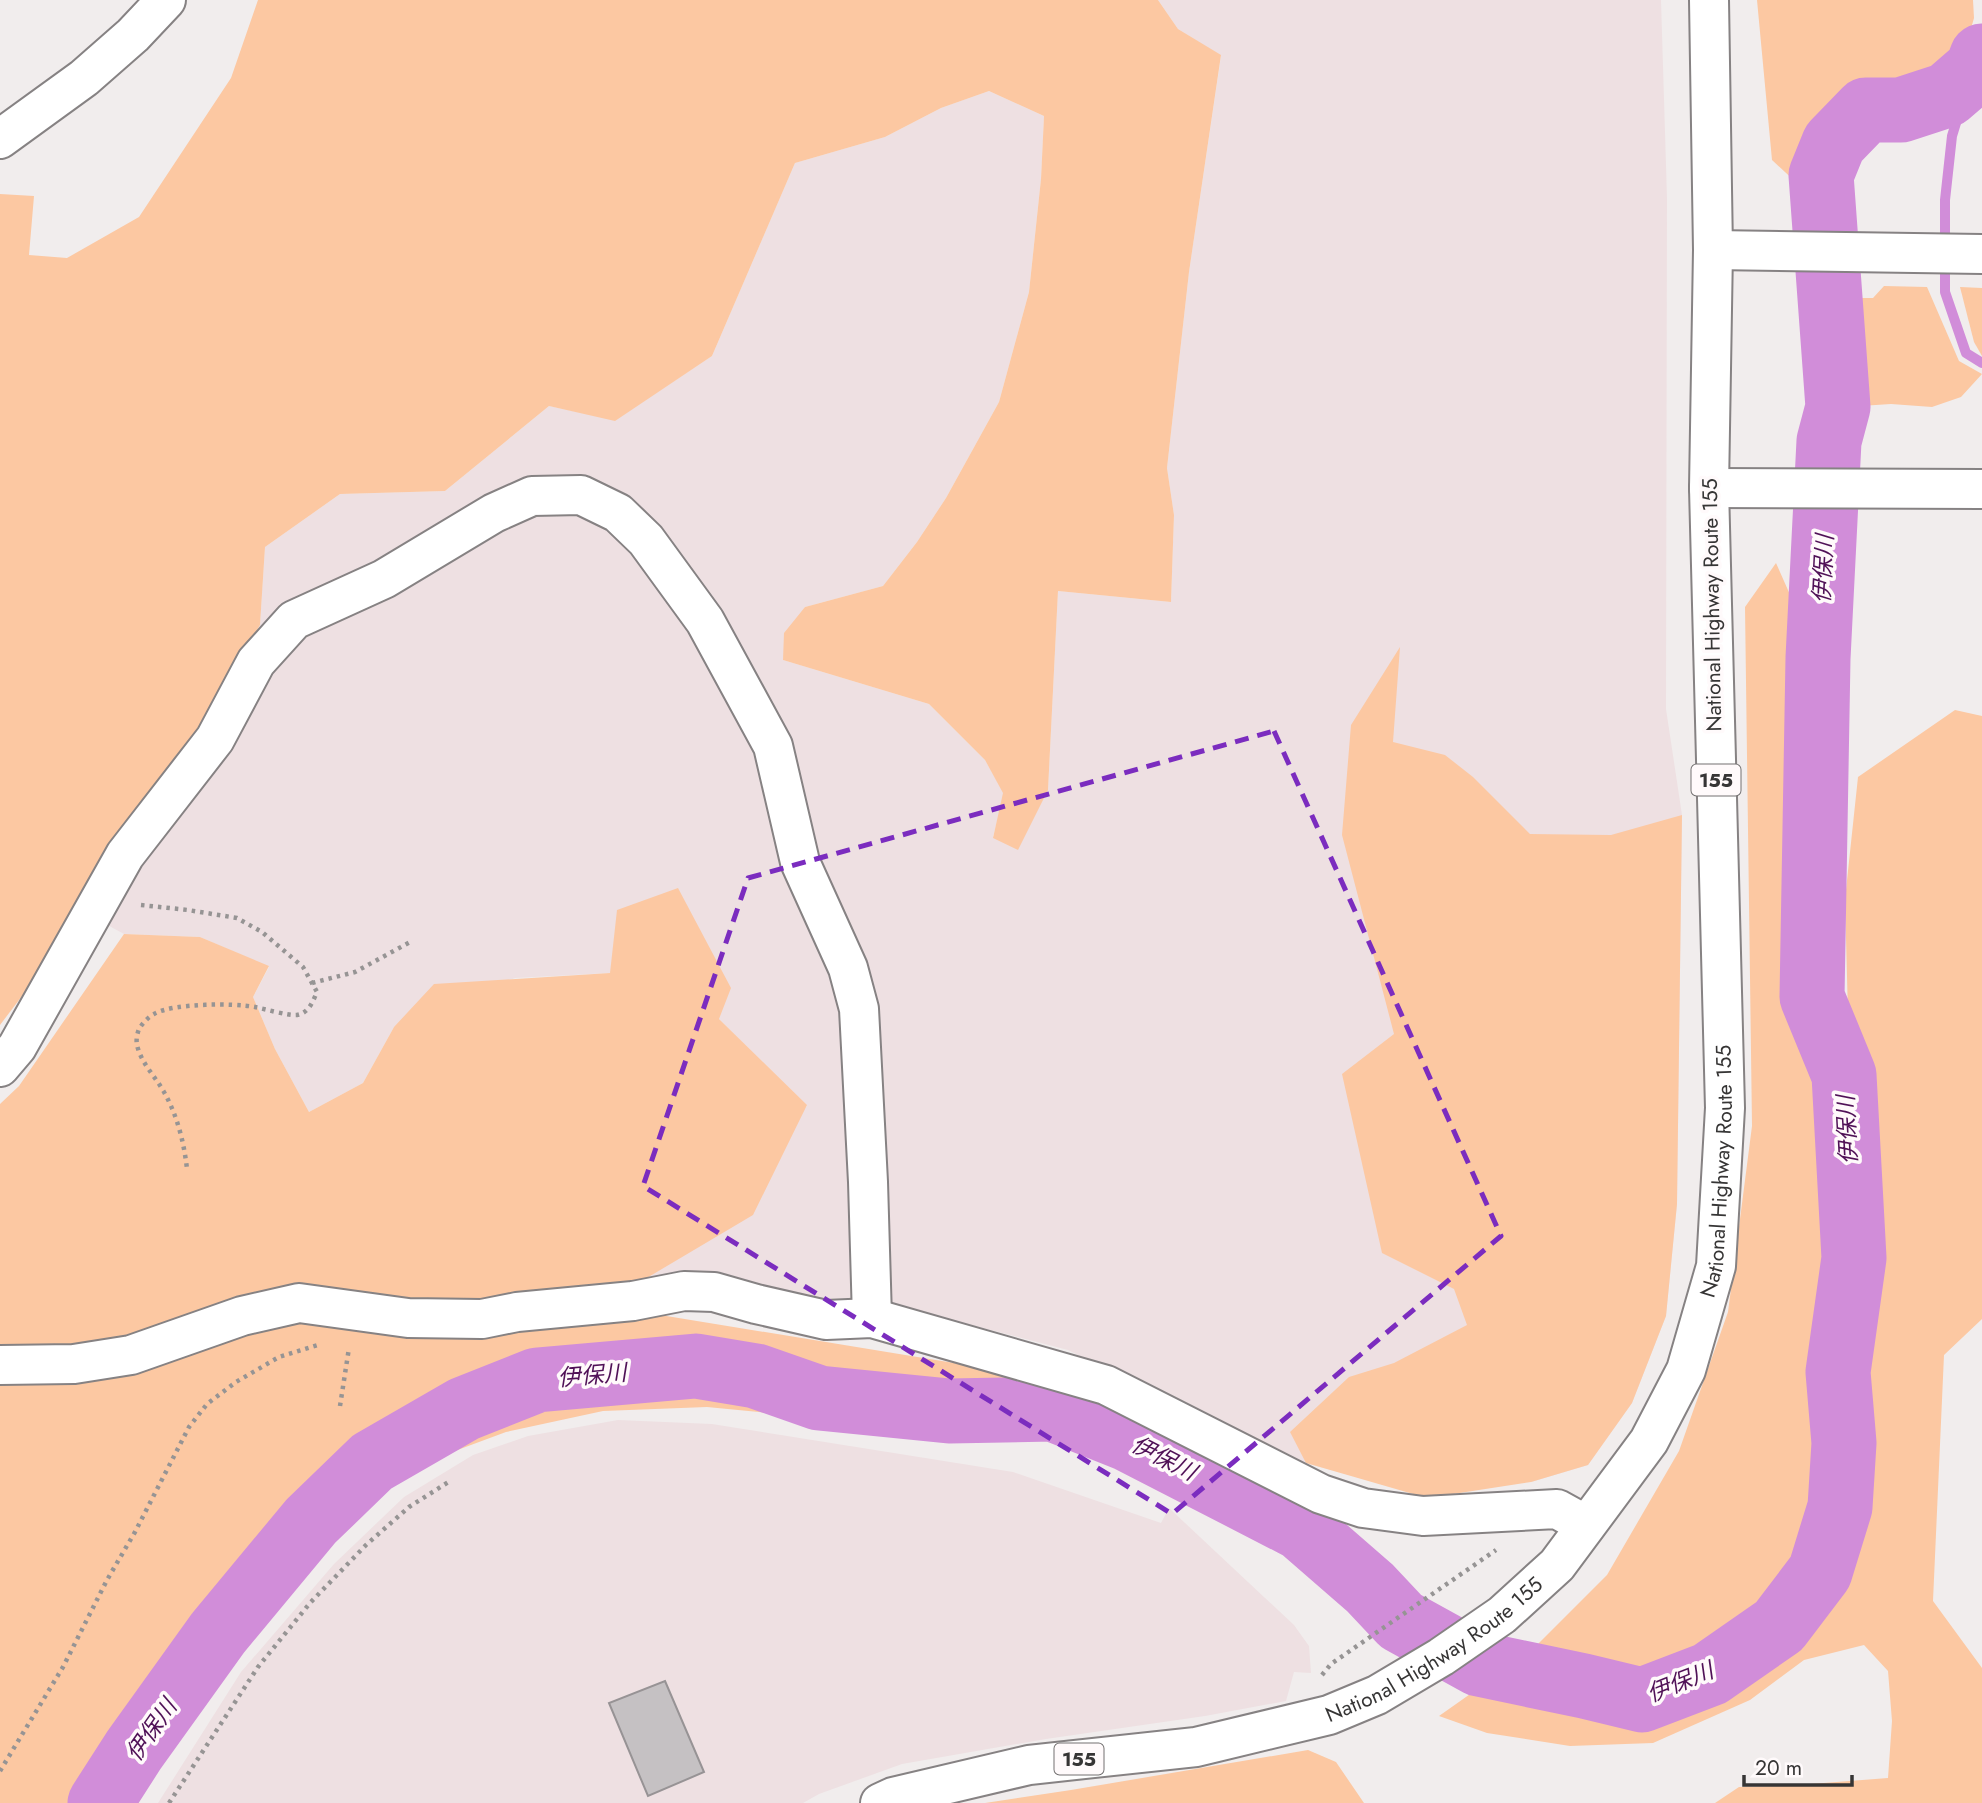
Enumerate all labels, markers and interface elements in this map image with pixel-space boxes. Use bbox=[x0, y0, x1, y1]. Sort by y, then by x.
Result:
street label: National Highway Route 155 bbox=[1695, 478, 1729, 732]
water label: 伊保川 bbox=[1804, 531, 1842, 604]
road number: 155 bbox=[1692, 764, 1740, 796]
street label: National Highway Route 155 bbox=[1693, 1044, 1740, 1301]
water label: 伊保川 bbox=[1828, 1092, 1866, 1165]
water label: 伊保川 bbox=[556, 1355, 631, 1395]
water label: 伊保川 bbox=[1126, 1427, 1205, 1490]
street label: National Highway Route 155 bbox=[1321, 1570, 1549, 1730]
water label: 伊保川 bbox=[1642, 1652, 1721, 1711]
water label: 伊保川 bbox=[117, 1690, 186, 1768]
road number: 155 bbox=[1054, 1744, 1104, 1774]
scale bar bbox=[1744, 1744, 1853, 1788]
text: 20 m bbox=[1755, 1753, 1802, 1783]

